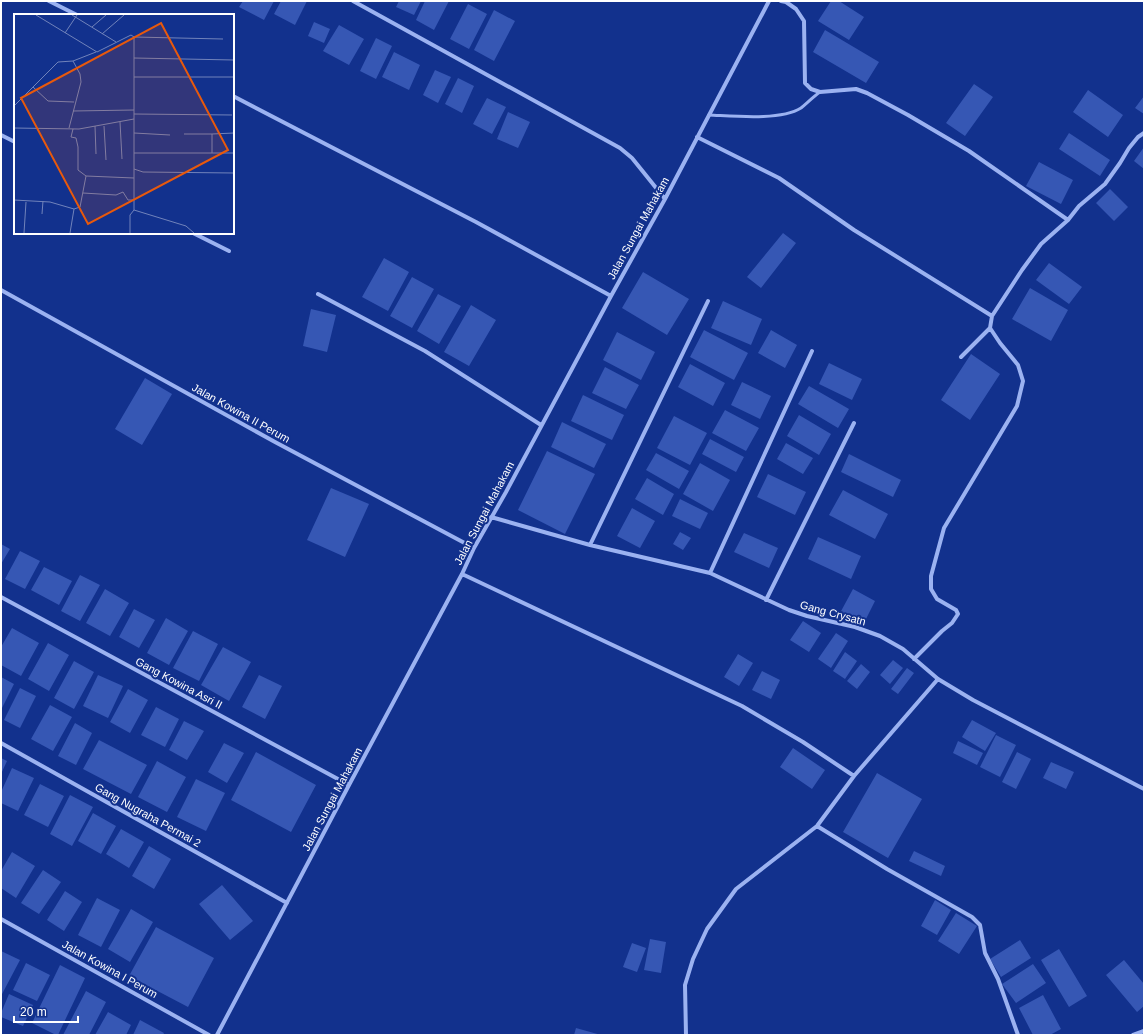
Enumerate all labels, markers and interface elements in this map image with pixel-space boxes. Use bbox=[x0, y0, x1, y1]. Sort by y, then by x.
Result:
inset map bbox=[14, 14, 234, 234]
street label: Jalan Sungai Mahakam bbox=[605, 175, 671, 281]
street label: Jalan Kowina II Perum bbox=[190, 381, 292, 445]
street label: Jalan Sungai Mahakam bbox=[452, 459, 516, 567]
street label: Gang Crysatn bbox=[799, 598, 867, 628]
street label: Gang Kowina Asri II bbox=[134, 655, 224, 711]
street label: Jalan Sungai Mahakam bbox=[300, 745, 364, 853]
street label: Gang Nugraha Permai 2 bbox=[93, 781, 203, 849]
street label: Jalan Kowina I Perum bbox=[60, 938, 160, 1000]
scale bar bbox=[14, 998, 78, 1024]
text: 20 m bbox=[20, 1005, 47, 1019]

